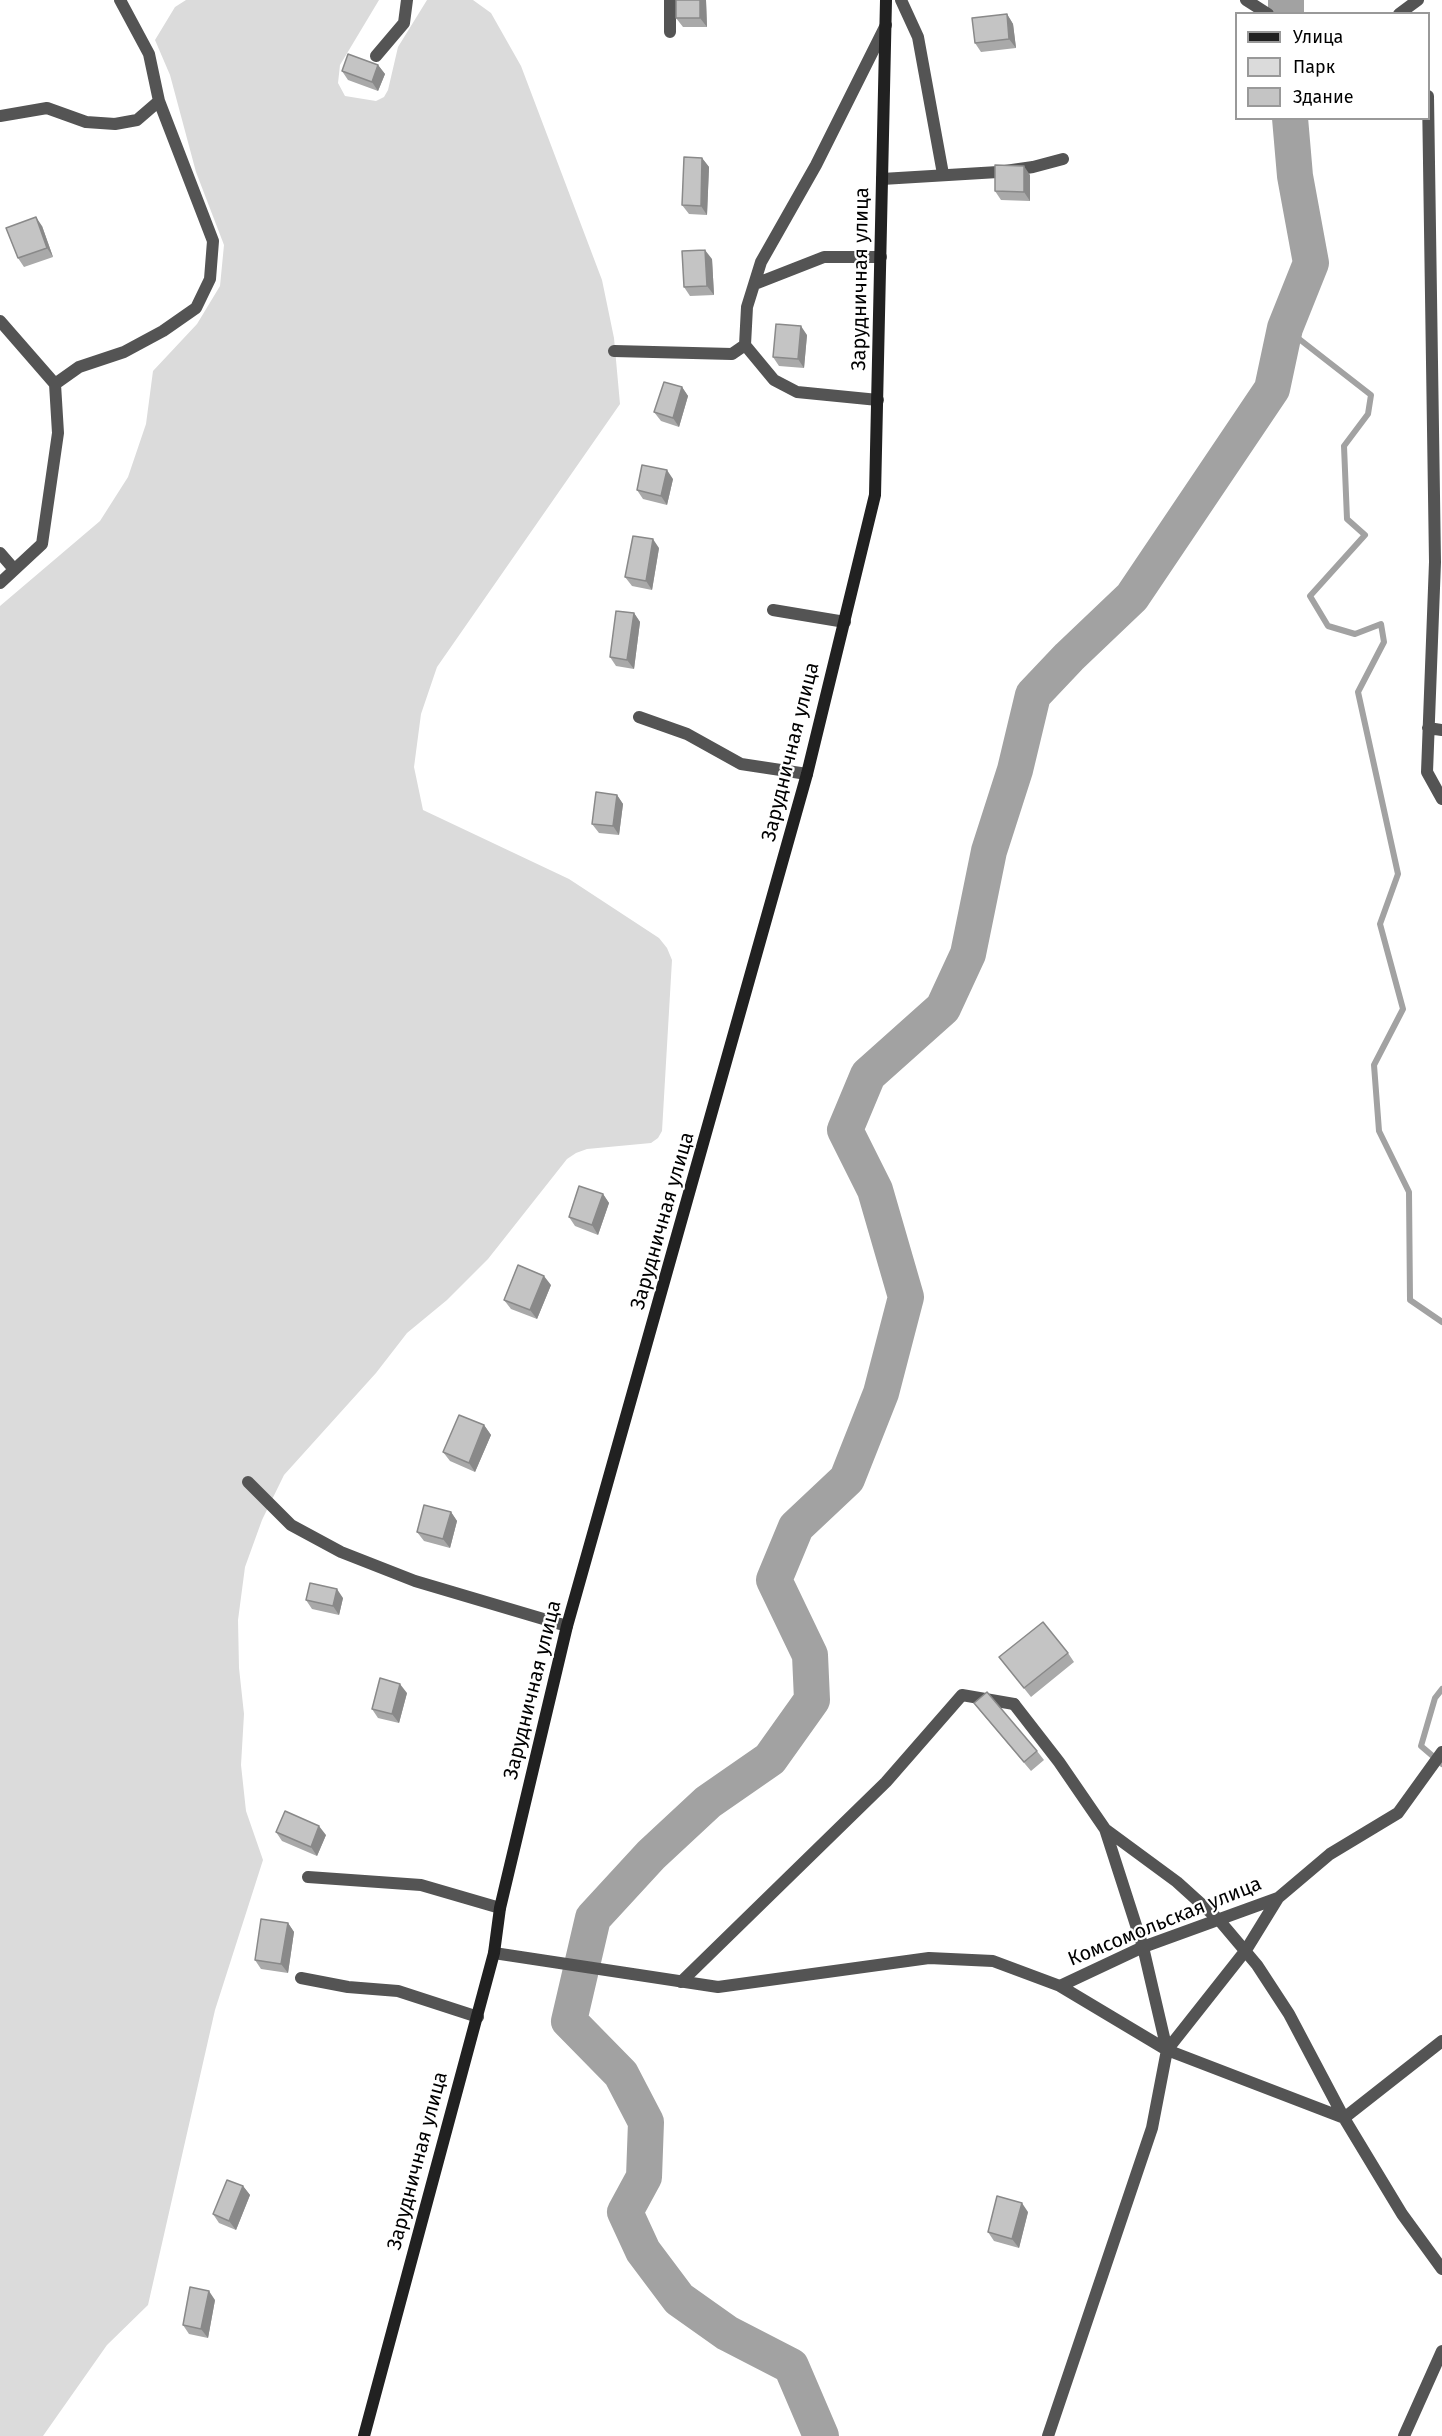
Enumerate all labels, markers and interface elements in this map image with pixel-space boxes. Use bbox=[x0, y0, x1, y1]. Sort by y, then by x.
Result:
legend bbox=[1235, 12, 1430, 120]
text: Улица bbox=[1293, 26, 1343, 48]
text: Парк bbox=[1293, 56, 1335, 78]
text: Здание bbox=[1293, 86, 1354, 108]
street label: Зарудничная улица bbox=[847, 187, 875, 371]
street label: Зарудничная улица bbox=[757, 660, 825, 844]
street label: Зарудничная улица bbox=[626, 1129, 700, 1313]
street label: Зарудничная улица bbox=[499, 1598, 567, 1782]
street label: Комсомольская улица bbox=[1065, 1872, 1265, 1972]
street label: Зарудничная улица bbox=[383, 2069, 453, 2253]

